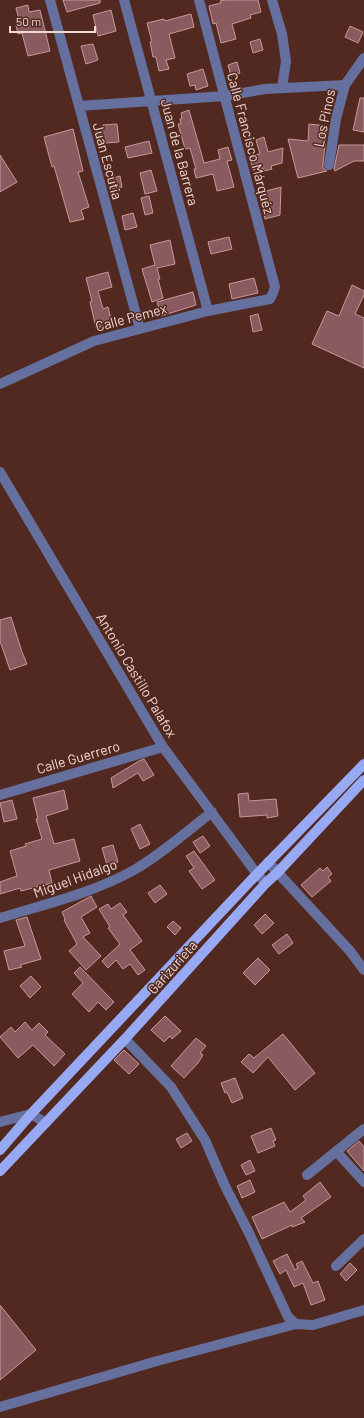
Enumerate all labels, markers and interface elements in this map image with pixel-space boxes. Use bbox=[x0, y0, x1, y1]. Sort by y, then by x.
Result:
scale bar bbox=[10, 8, 95, 34]
text: 50 m bbox=[16, 14, 41, 28]
street label: Calle Francisco Márquéz bbox=[224, 70, 278, 216]
street label: Los Pinos bbox=[310, 87, 338, 149]
street label: Juan de la Barrera bbox=[158, 97, 202, 207]
street label: Juan Escutia bbox=[90, 121, 126, 201]
street label: Calle Pemex bbox=[93, 299, 169, 335]
street label: Antonio Castillo Palafox bbox=[93, 610, 181, 741]
street label: Calle Guerrero bbox=[34, 737, 122, 777]
street label: Miguel Hidalgo bbox=[31, 855, 119, 901]
street label: Garizurieta bbox=[143, 937, 201, 997]

